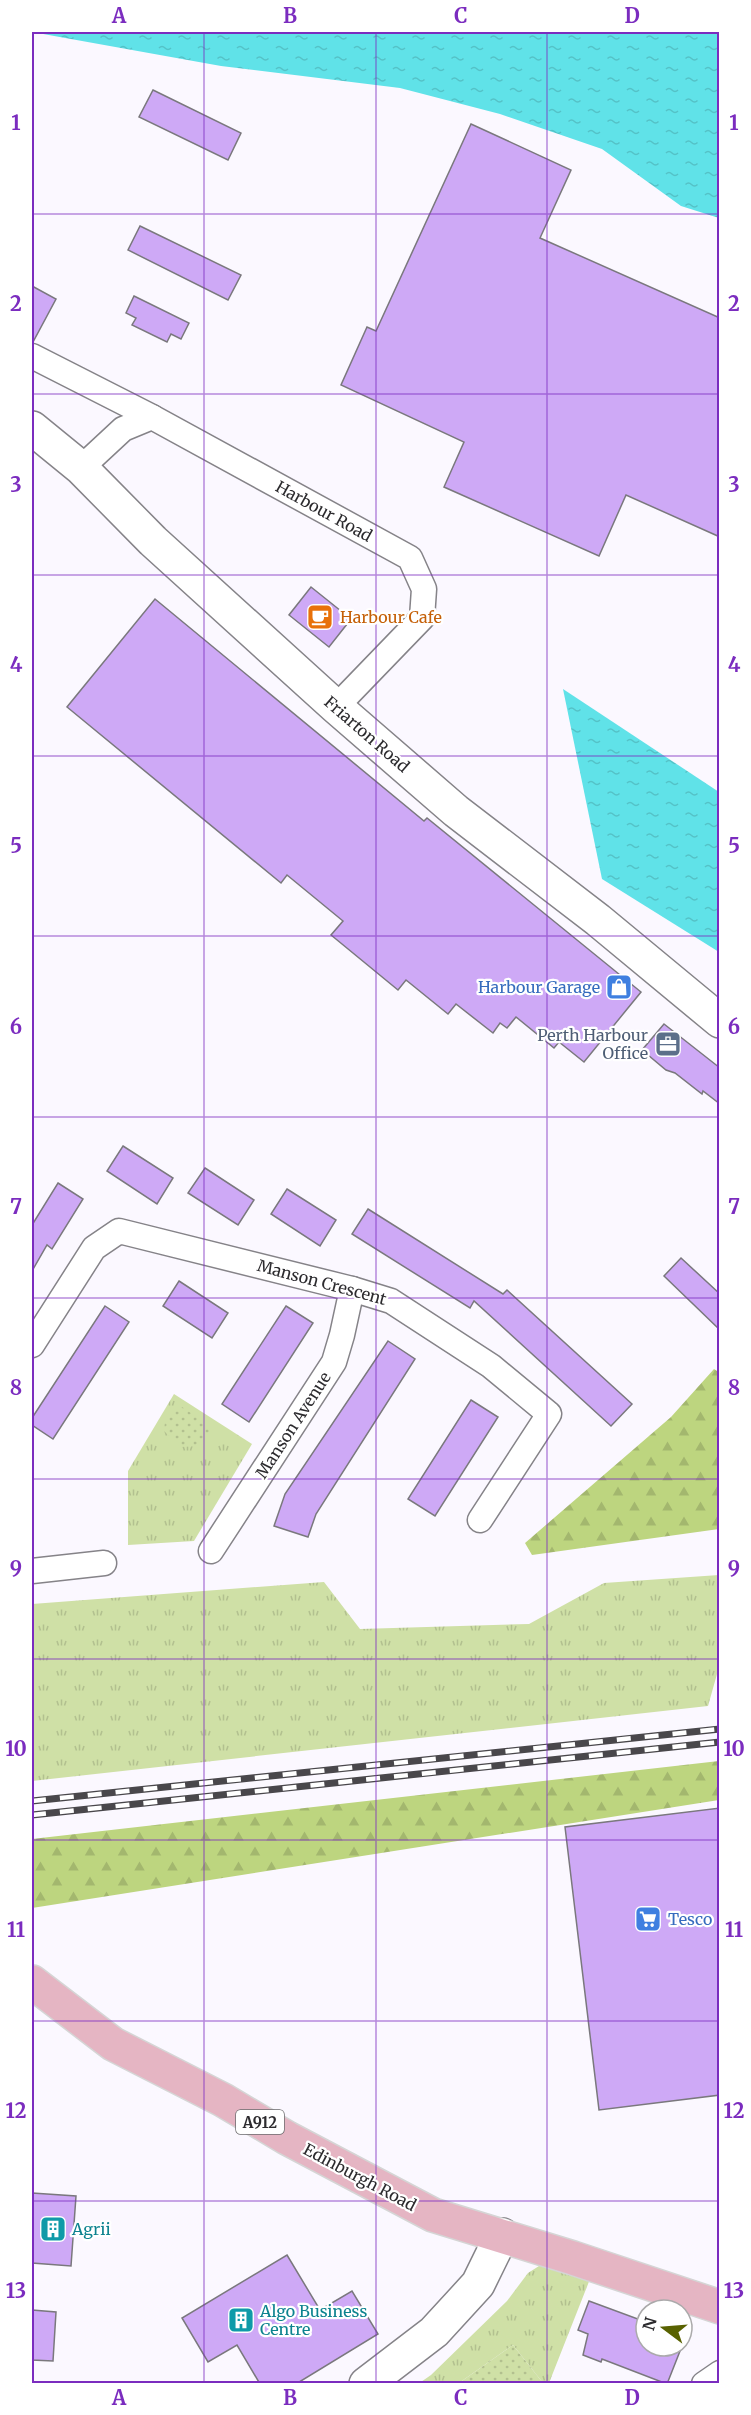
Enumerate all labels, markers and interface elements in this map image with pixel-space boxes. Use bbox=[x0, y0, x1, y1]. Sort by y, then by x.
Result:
text: A bbox=[111, 3, 127, 28]
text: B bbox=[283, 3, 297, 28]
text: C bbox=[454, 3, 468, 28]
text: D bbox=[624, 3, 640, 28]
text: 1 bbox=[11, 110, 21, 135]
text: 1 bbox=[729, 110, 739, 135]
text: 2 bbox=[10, 291, 22, 316]
text: 2 bbox=[728, 291, 740, 316]
text: 3 bbox=[10, 472, 22, 497]
text: 3 bbox=[728, 472, 740, 497]
street label: Harbour Road bbox=[272, 476, 376, 546]
cafe icon: Harbour Cafe bbox=[305, 602, 335, 632]
place label: Harbour Cafe bbox=[340, 607, 442, 627]
text: 4 bbox=[10, 652, 23, 677]
text: 4 bbox=[728, 652, 741, 677]
street label: Friarton Road bbox=[320, 692, 414, 777]
text: 5 bbox=[10, 833, 22, 858]
text: 5 bbox=[728, 833, 740, 858]
shop icon: Harbour Garage bbox=[604, 972, 634, 1002]
place label: Harbour Garage bbox=[478, 977, 600, 997]
text: 6 bbox=[10, 1014, 22, 1039]
text: 6 bbox=[728, 1014, 740, 1039]
place label: Perth Harbour Office bbox=[537, 1025, 648, 1063]
office icon: Perth Harbour Office bbox=[653, 1029, 683, 1059]
text: 7 bbox=[10, 1194, 22, 1219]
text: 7 bbox=[728, 1194, 740, 1219]
street label: Manson Crescent bbox=[255, 1255, 390, 1309]
street label: Manson Avenue bbox=[251, 1368, 335, 1482]
text: 8 bbox=[10, 1375, 22, 1400]
text: 8 bbox=[728, 1375, 740, 1400]
text: 9 bbox=[10, 1556, 22, 1581]
text: 9 bbox=[728, 1556, 740, 1581]
text: 10 bbox=[5, 1736, 27, 1761]
text: 10 bbox=[723, 1736, 745, 1761]
supermarket icon: Tesco bbox=[633, 1904, 663, 1934]
place label: Tesco bbox=[668, 1909, 712, 1929]
text: 11 bbox=[7, 1917, 25, 1942]
text: 11 bbox=[725, 1917, 743, 1942]
text: 12 bbox=[6, 2098, 27, 2123]
text: 12 bbox=[724, 2098, 745, 2123]
road number: A912 bbox=[236, 2110, 284, 2134]
street label: Edinburgh Road bbox=[300, 2139, 420, 2215]
building icon: Agrii bbox=[38, 2214, 68, 2244]
place label: Agrii bbox=[71, 2219, 111, 2239]
text: 13 bbox=[6, 2278, 26, 2303]
text: 13 bbox=[724, 2278, 744, 2303]
north arrow bbox=[634, 2298, 694, 2358]
place label: Algo Business Centre bbox=[259, 2301, 367, 2339]
building icon: Algo Business Centre bbox=[226, 2305, 256, 2335]
text: N bbox=[638, 2315, 661, 2333]
text: A bbox=[111, 2385, 127, 2410]
text: B bbox=[283, 2385, 297, 2410]
text: C bbox=[454, 2385, 468, 2410]
text: D bbox=[624, 2385, 640, 2410]

